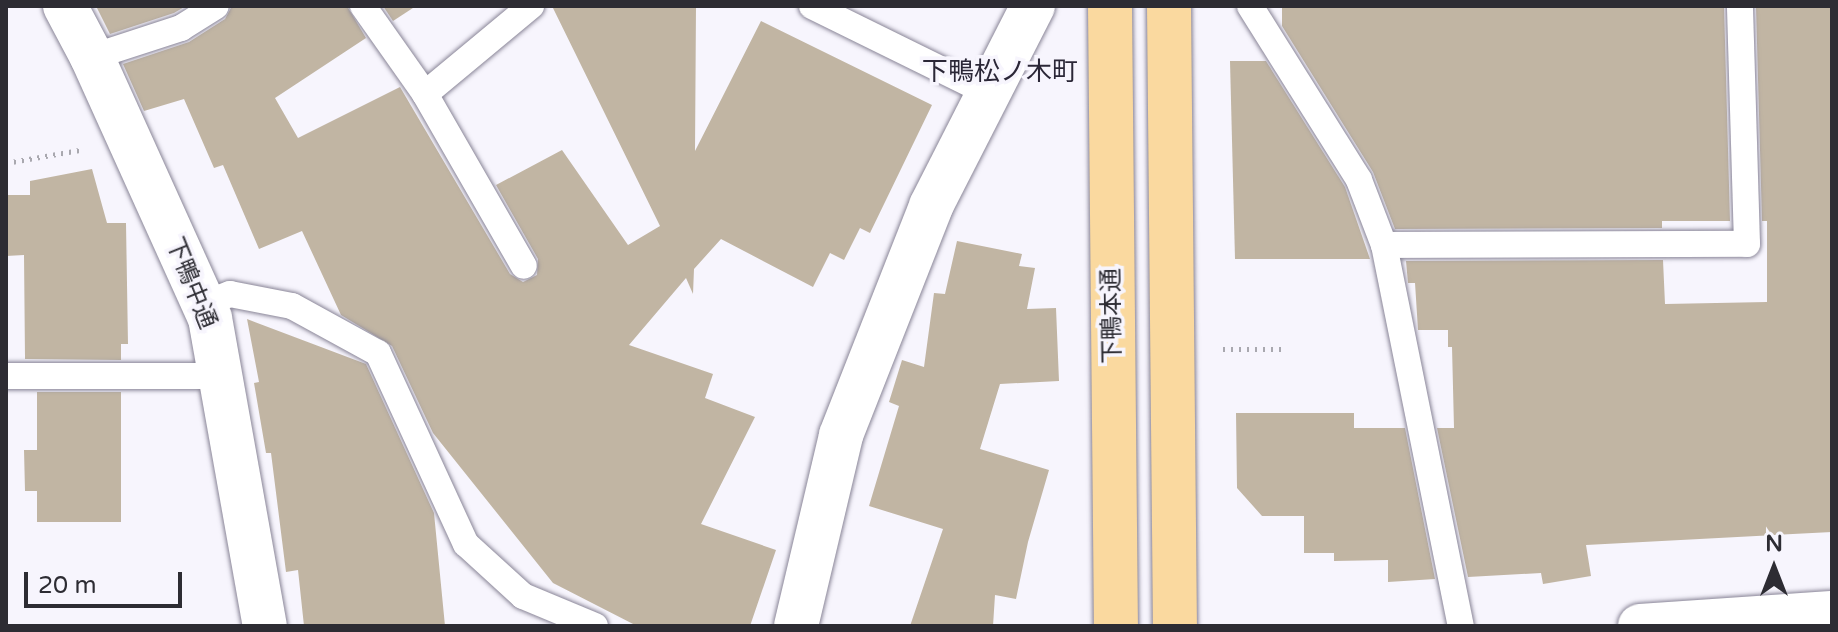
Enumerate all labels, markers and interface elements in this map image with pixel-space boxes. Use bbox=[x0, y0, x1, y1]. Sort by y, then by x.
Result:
district label: 下鴨松ノ木町 bbox=[922, 56, 1078, 88]
street label: 下鴨中通 bbox=[160, 233, 222, 333]
street label: 下鴨本通 bbox=[1097, 268, 1127, 364]
north arrow bbox=[1734, 528, 1814, 608]
text: N bbox=[1765, 531, 1783, 557]
scale bar bbox=[28, 556, 186, 606]
text: 20 m bbox=[38, 571, 96, 600]

